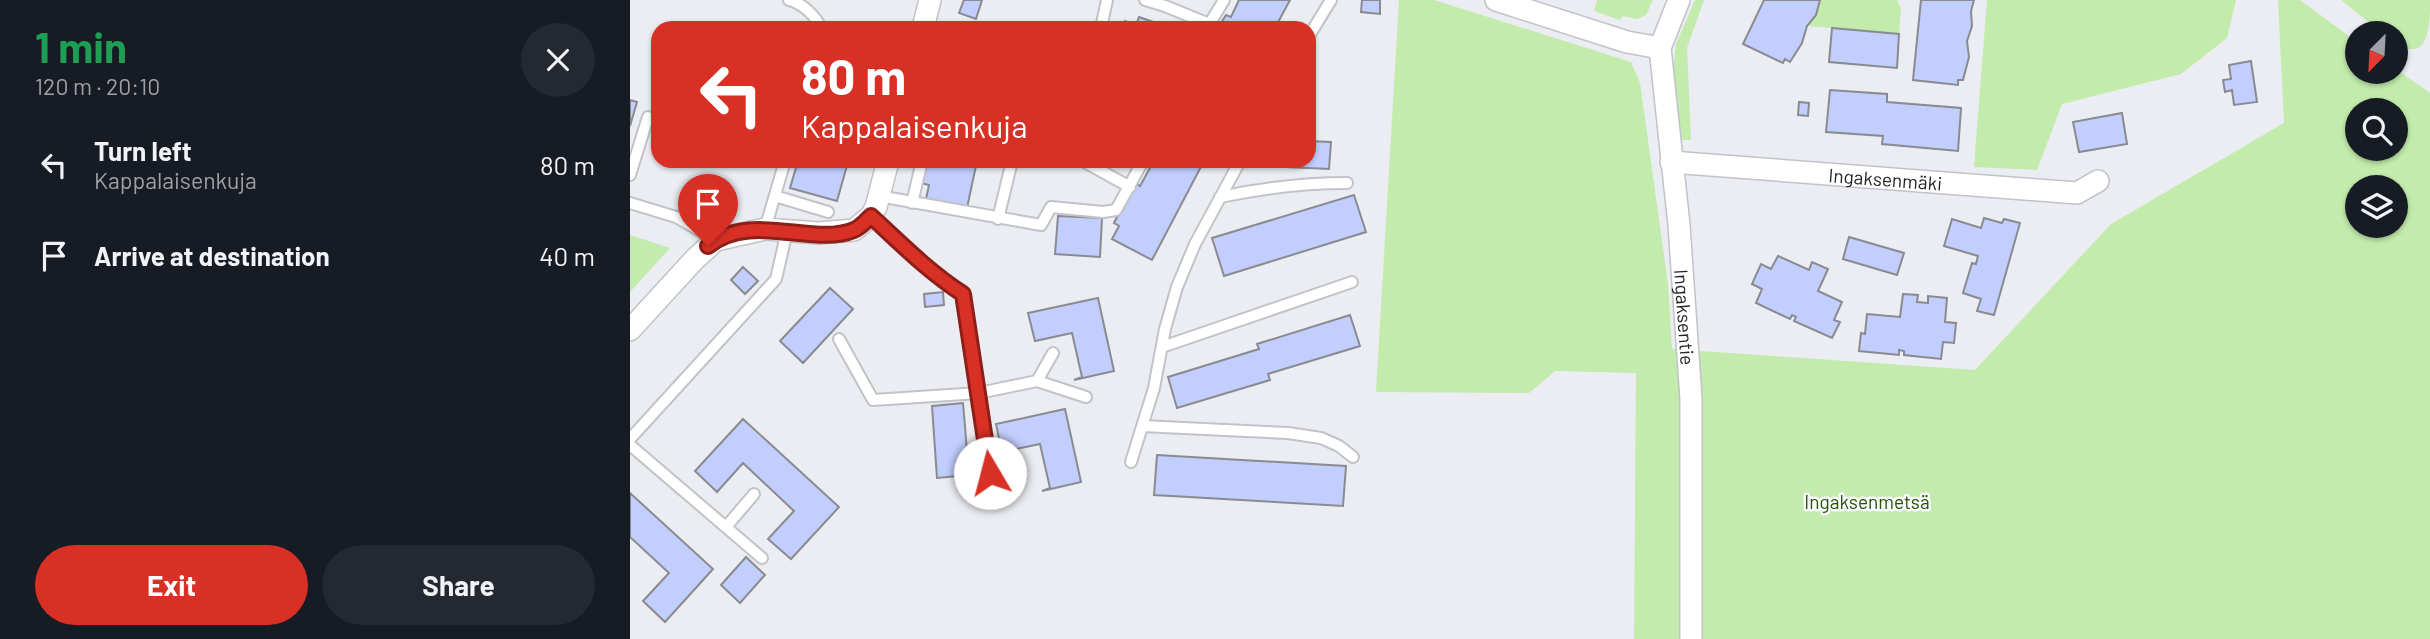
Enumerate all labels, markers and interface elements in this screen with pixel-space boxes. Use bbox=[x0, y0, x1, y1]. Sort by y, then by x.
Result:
text: 1 min bbox=[35, 21, 127, 71]
north arrow bbox=[2345, 21, 2408, 84]
map controls bbox=[2345, 21, 2408, 238]
button: close bbox=[521, 23, 595, 97]
text: 80 m bbox=[801, 46, 906, 105]
icon: left bbox=[686, 49, 777, 140]
text: 120 m · 20:10 bbox=[35, 72, 160, 100]
button: search bbox=[2345, 98, 2408, 161]
text: Kappalaisenkuja bbox=[801, 106, 1028, 144]
text: Turn left bbox=[94, 135, 192, 166]
icon: left bbox=[35, 146, 73, 184]
text: 80 m bbox=[540, 149, 595, 180]
street label: Ingaksenmäki bbox=[1828, 163, 1943, 194]
text: Kappalaisenkuja bbox=[94, 166, 257, 194]
pin bbox=[678, 174, 738, 246]
button: layers bbox=[2345, 175, 2408, 238]
icon: arrive bbox=[689, 185, 727, 223]
icon: arrive bbox=[35, 237, 73, 275]
text: Arrive at destination bbox=[94, 240, 330, 271]
text: 40 m bbox=[539, 240, 595, 271]
street label: Ingaksentie bbox=[1671, 268, 1700, 366]
position arrow bbox=[953, 436, 1027, 510]
park label: Ingaksenmetsä bbox=[1804, 490, 1930, 513]
button: Exit bbox=[35, 545, 308, 625]
button: Share bbox=[322, 545, 595, 625]

